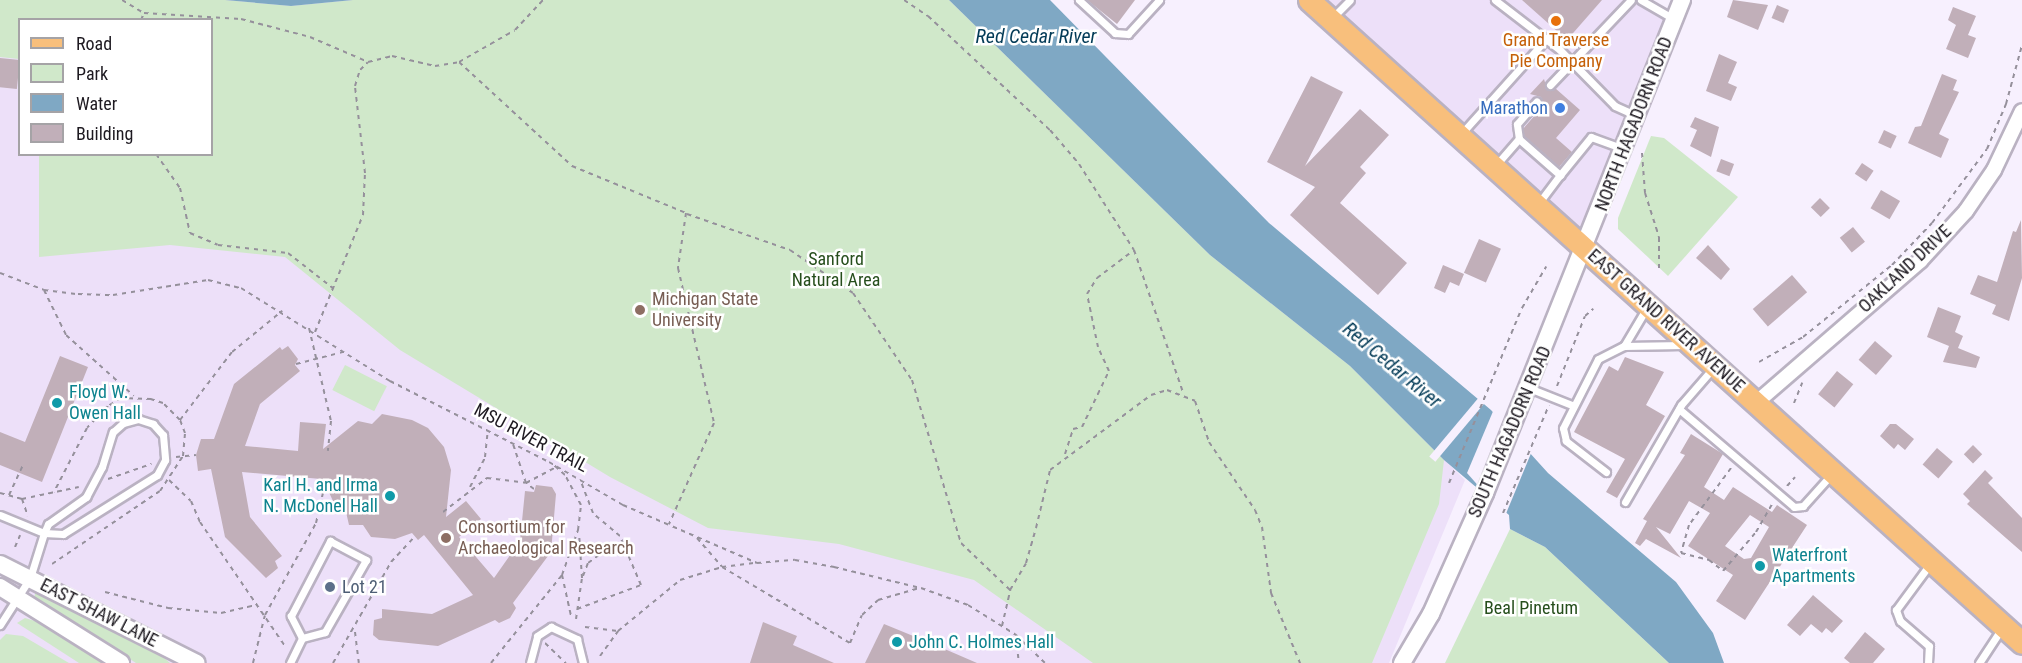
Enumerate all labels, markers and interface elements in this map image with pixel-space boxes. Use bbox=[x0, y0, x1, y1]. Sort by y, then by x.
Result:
marker: Grand Traverse Pie Company bbox=[1549, 14, 1563, 28]
legend bbox=[18, 18, 213, 156]
water label: Red Cedar River bbox=[976, 24, 1096, 48]
place label: Grand Traverse Pie Company bbox=[1503, 30, 1609, 72]
text: Road bbox=[76, 33, 112, 54]
street label: NORTH HAGADORN ROAD bbox=[1591, 34, 1677, 214]
text: Park bbox=[76, 63, 108, 84]
text: Water bbox=[76, 93, 117, 114]
place label: Marathon bbox=[1480, 97, 1548, 119]
marker: Marathon bbox=[1553, 101, 1567, 115]
text: Building bbox=[76, 123, 133, 144]
street label: OAKLAND DRIVE bbox=[1854, 221, 1956, 317]
street label: EAST GRAND RIVER AVENUE bbox=[1583, 245, 1749, 397]
park label: Sanford Natural Area bbox=[792, 249, 880, 292]
place label: Michigan State University bbox=[652, 289, 758, 332]
marker: Michigan State University bbox=[633, 303, 647, 317]
water label: Red Cedar River bbox=[1338, 317, 1446, 413]
street label: SOUTH HAGADORN ROAD bbox=[1464, 343, 1556, 521]
place label: Floyd W. Owen Hall bbox=[69, 382, 141, 424]
marker: Floyd W. Owen Hall bbox=[50, 396, 64, 410]
street label: MSU RIVER TRAIL bbox=[470, 399, 592, 477]
place label: Karl H. and Irma N. McDonel Hall bbox=[263, 475, 378, 518]
marker: Karl H. and Irma N. McDonel Hall bbox=[383, 489, 397, 503]
place label: Consortium for Archaeological Research bbox=[458, 517, 634, 560]
marker: Consortium for Archaeological Research bbox=[439, 531, 453, 545]
place label: Waterfront Apartments bbox=[1772, 545, 1855, 588]
marker: Waterfront Apartments bbox=[1753, 559, 1767, 573]
street label: EAST SHAW LANE bbox=[36, 574, 162, 652]
place label: Lot 21 bbox=[342, 576, 387, 598]
marker: Lot 21 bbox=[323, 580, 337, 594]
park label: Beal Pinetum bbox=[1484, 597, 1578, 619]
place label: John C. Holmes Hall bbox=[909, 631, 1054, 653]
marker: John C. Holmes Hall bbox=[890, 635, 904, 649]

